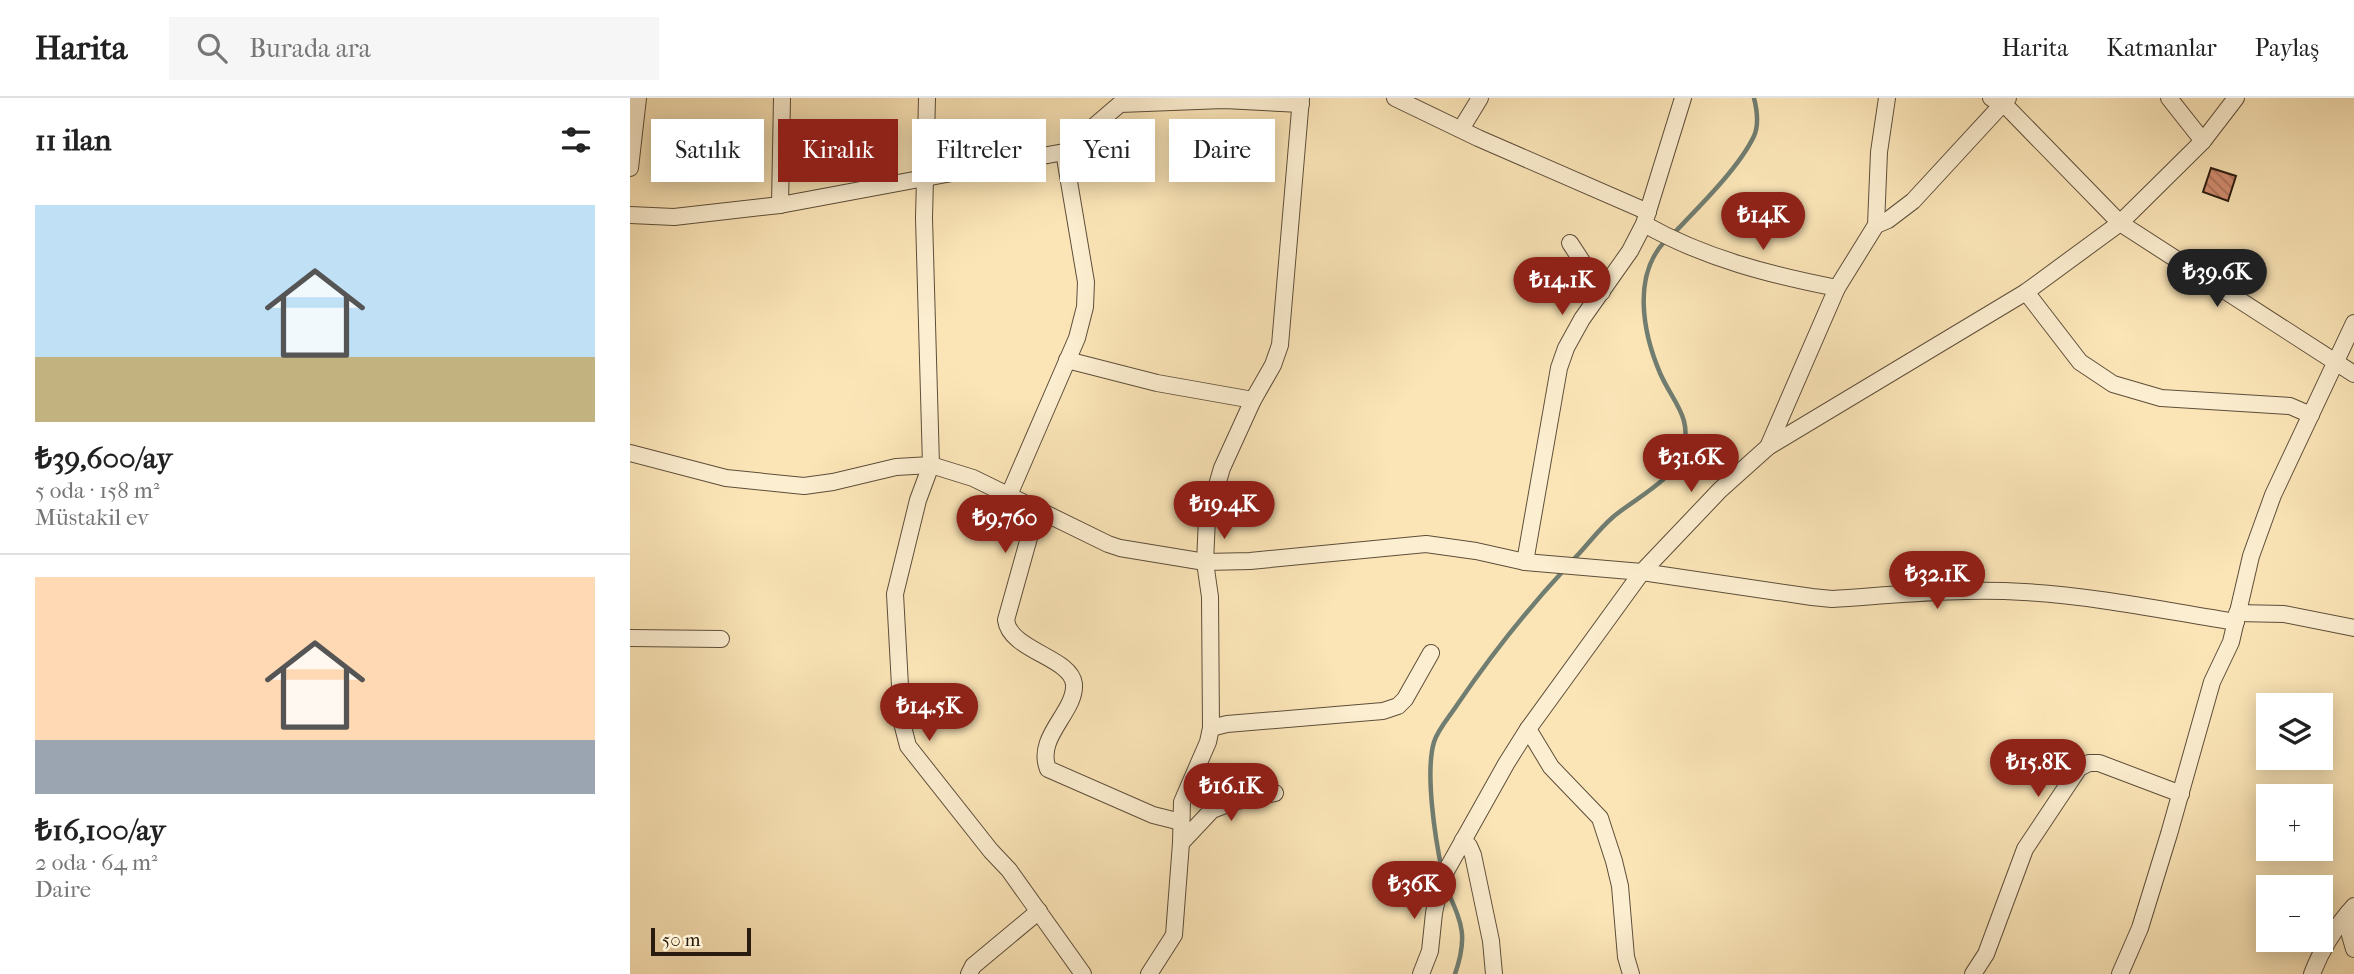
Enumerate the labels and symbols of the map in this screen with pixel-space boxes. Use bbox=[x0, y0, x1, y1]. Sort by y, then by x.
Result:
pin: ₺14K bbox=[1722, 192, 1804, 252]
pin: ₺39.6K bbox=[2160, 250, 2274, 309]
pin: ₺14.1K bbox=[1505, 258, 1619, 317]
pin: ₺31.6K bbox=[1634, 434, 1748, 494]
pin: ₺19.4K bbox=[1167, 482, 1281, 541]
pin: ₺9,760 bbox=[948, 496, 1062, 555]
pin: ₺32.1K bbox=[1880, 552, 1994, 611]
pin: ₺14.5K bbox=[872, 684, 986, 743]
pin: ₺15.8K bbox=[1981, 740, 2095, 799]
pin: ₺16.1K bbox=[1174, 764, 1288, 823]
pin: ₺36K bbox=[1373, 862, 1455, 921]
scale bar bbox=[651, 925, 751, 957]

